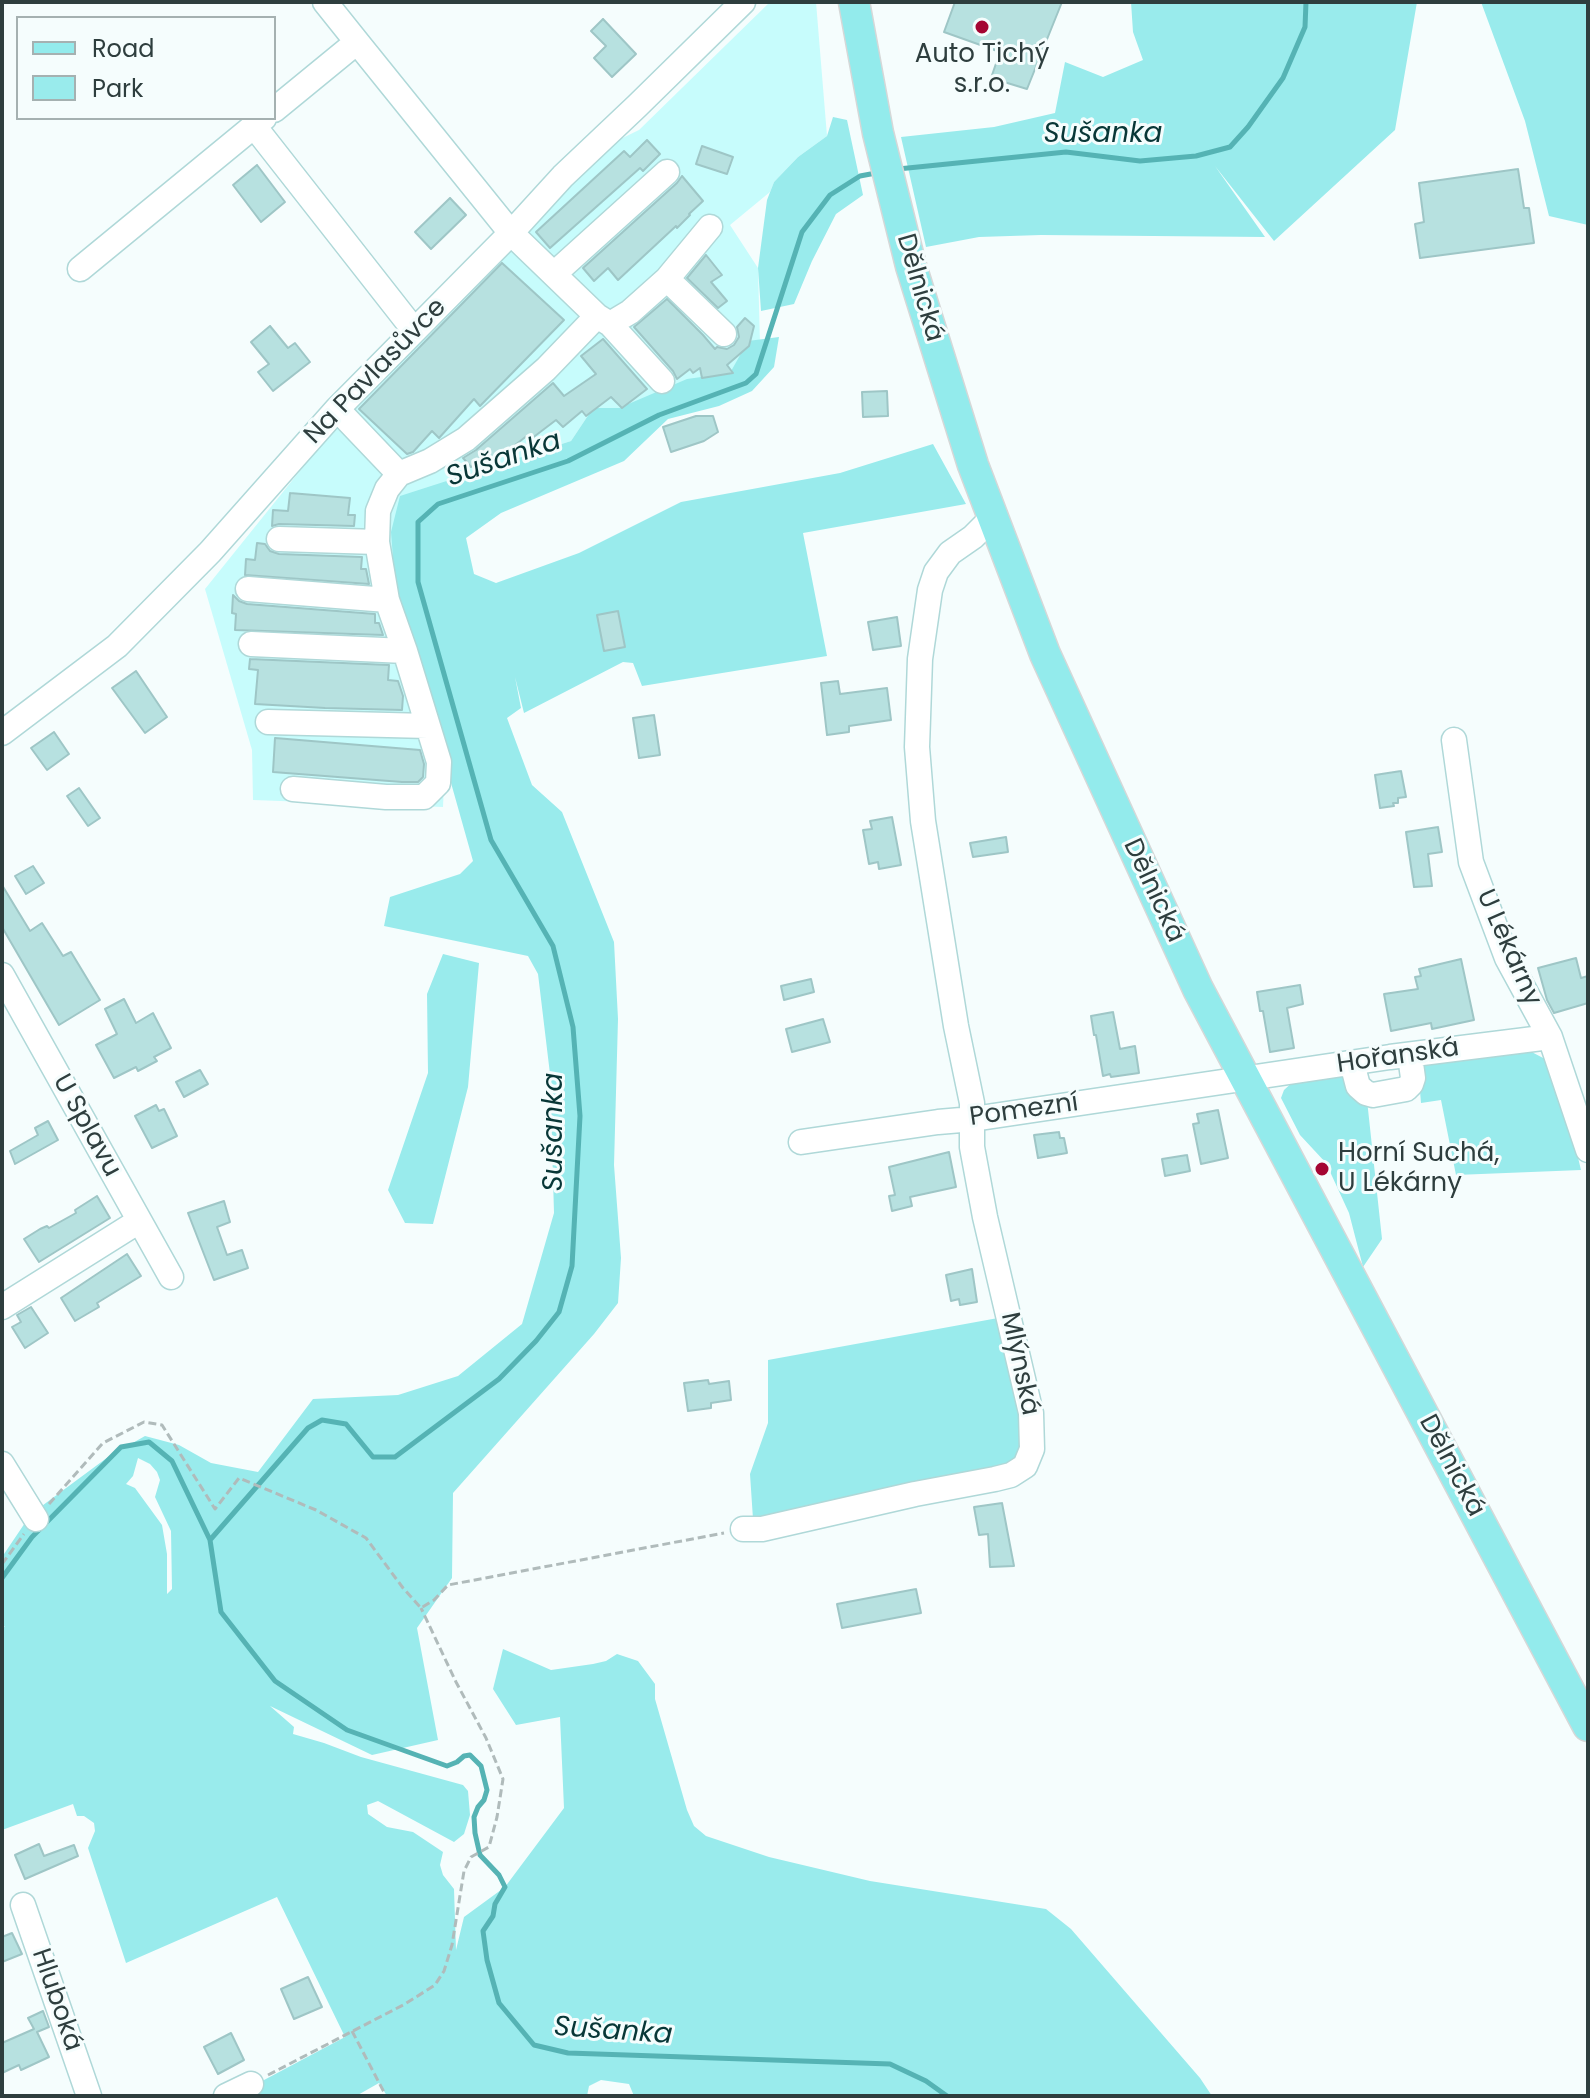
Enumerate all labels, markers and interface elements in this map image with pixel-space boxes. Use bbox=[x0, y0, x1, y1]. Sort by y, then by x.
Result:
legend bbox=[16, 16, 276, 120]
marker: Auto Tichý s.r.o. bbox=[973, 18, 991, 36]
text: Road bbox=[92, 32, 154, 65]
place label: Auto Tichý s.r.o. bbox=[915, 39, 1049, 100]
text: Park bbox=[92, 72, 143, 105]
water label: Sušanka bbox=[1043, 118, 1163, 152]
street label: Dělnická bbox=[889, 231, 949, 345]
street label: Na Pavlasůvce bbox=[299, 293, 453, 451]
water label: Sušanka bbox=[442, 425, 566, 495]
street label: Dělnická bbox=[1115, 834, 1191, 948]
street label: U Lékárny bbox=[1469, 885, 1547, 1011]
street label: Hořanská bbox=[1335, 1033, 1461, 1081]
street label: U Splavu bbox=[45, 1069, 127, 1183]
water label: Sušanka bbox=[538, 1072, 572, 1192]
street label: Pomezní bbox=[968, 1088, 1080, 1134]
place label: Horní Suchá, U Lékárny bbox=[1338, 1138, 1499, 1200]
marker: Horní Suchá, U Lékárny bbox=[1313, 1160, 1331, 1178]
street label: Mlýnská bbox=[993, 1310, 1045, 1418]
street label: Dělnická bbox=[1411, 1410, 1491, 1522]
street label: Hluboká bbox=[24, 1945, 88, 2055]
water label: Sušanka bbox=[552, 2011, 674, 2053]

